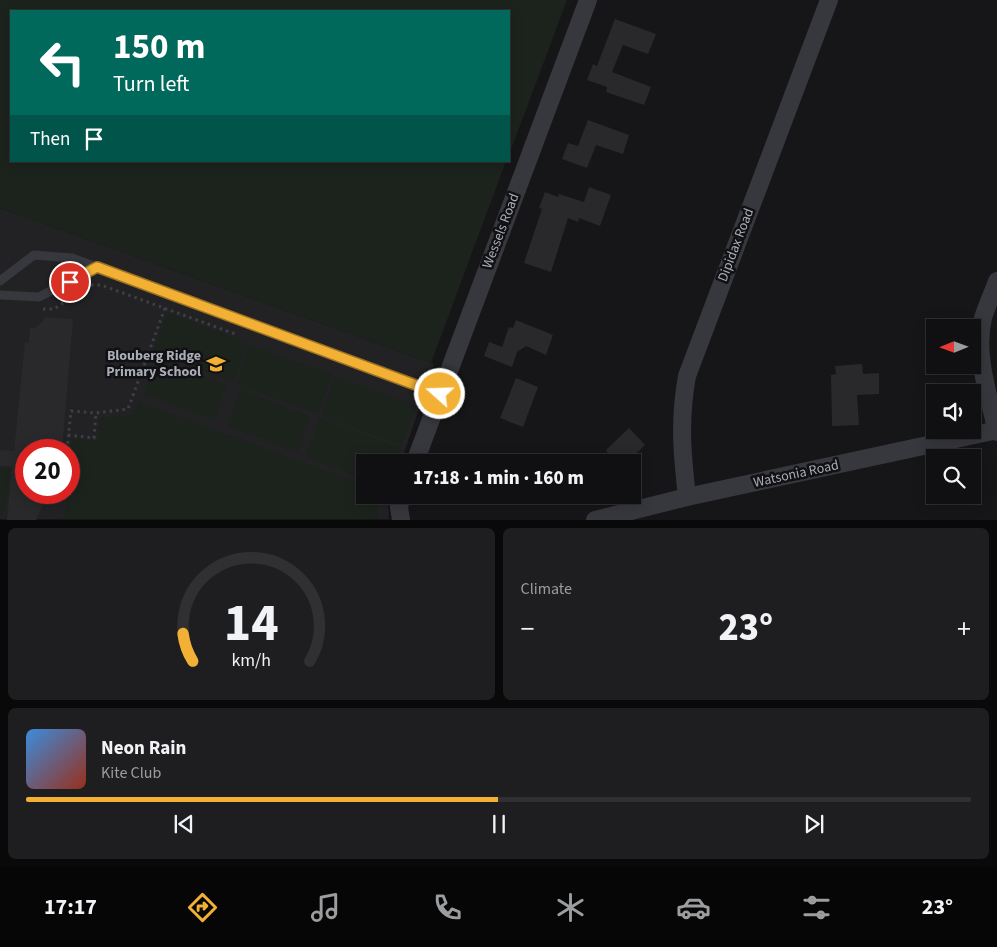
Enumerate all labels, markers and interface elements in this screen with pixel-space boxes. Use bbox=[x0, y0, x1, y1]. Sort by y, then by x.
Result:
text: 150 m bbox=[113, 22, 205, 72]
icon: left bbox=[30, 30, 95, 95]
text: Turn left bbox=[113, 68, 189, 100]
icon: arrive bbox=[80, 125, 108, 153]
text: Then bbox=[30, 126, 70, 153]
street label: Wessels Road bbox=[478, 191, 524, 271]
street label: Dipidax Road bbox=[713, 205, 759, 285]
pin bbox=[49, 261, 91, 303]
icon: arrive bbox=[56, 268, 84, 296]
north arrow bbox=[926, 319, 981, 374]
map controls bbox=[926, 319, 981, 504]
place label: Blouberg Ridge Primary School bbox=[106, 346, 201, 382]
school or university icon: Blouberg Ridge Primary School bbox=[205, 353, 227, 375]
position arrow bbox=[413, 367, 465, 419]
button: sound bbox=[926, 384, 981, 439]
speed limit sign: 20 bbox=[15, 439, 80, 504]
button: search bbox=[926, 449, 981, 504]
street label: Watsonia Road bbox=[752, 455, 840, 493]
text: 17:18 · 1 min · 160 m bbox=[413, 465, 584, 492]
text: Climate bbox=[521, 578, 572, 600]
text: 14 bbox=[224, 587, 279, 661]
text: 23° bbox=[718, 601, 773, 655]
text: − bbox=[521, 609, 534, 649]
text: + bbox=[957, 609, 971, 649]
text: km/h bbox=[231, 648, 271, 673]
text: Neon Rain bbox=[101, 735, 186, 762]
text: Kite Club bbox=[101, 762, 161, 784]
icon: previous bbox=[170, 810, 198, 838]
icon: pause bbox=[485, 810, 513, 838]
icon: next bbox=[800, 810, 828, 838]
icon: directions bbox=[185, 890, 220, 925]
icon: music bbox=[308, 890, 343, 925]
icon: phone bbox=[430, 890, 465, 925]
icon: climate bbox=[553, 890, 588, 925]
icon: car bbox=[676, 890, 711, 925]
icon: filters bbox=[799, 890, 834, 925]
text: 17:17 bbox=[44, 891, 97, 923]
text: 23° bbox=[922, 891, 953, 923]

